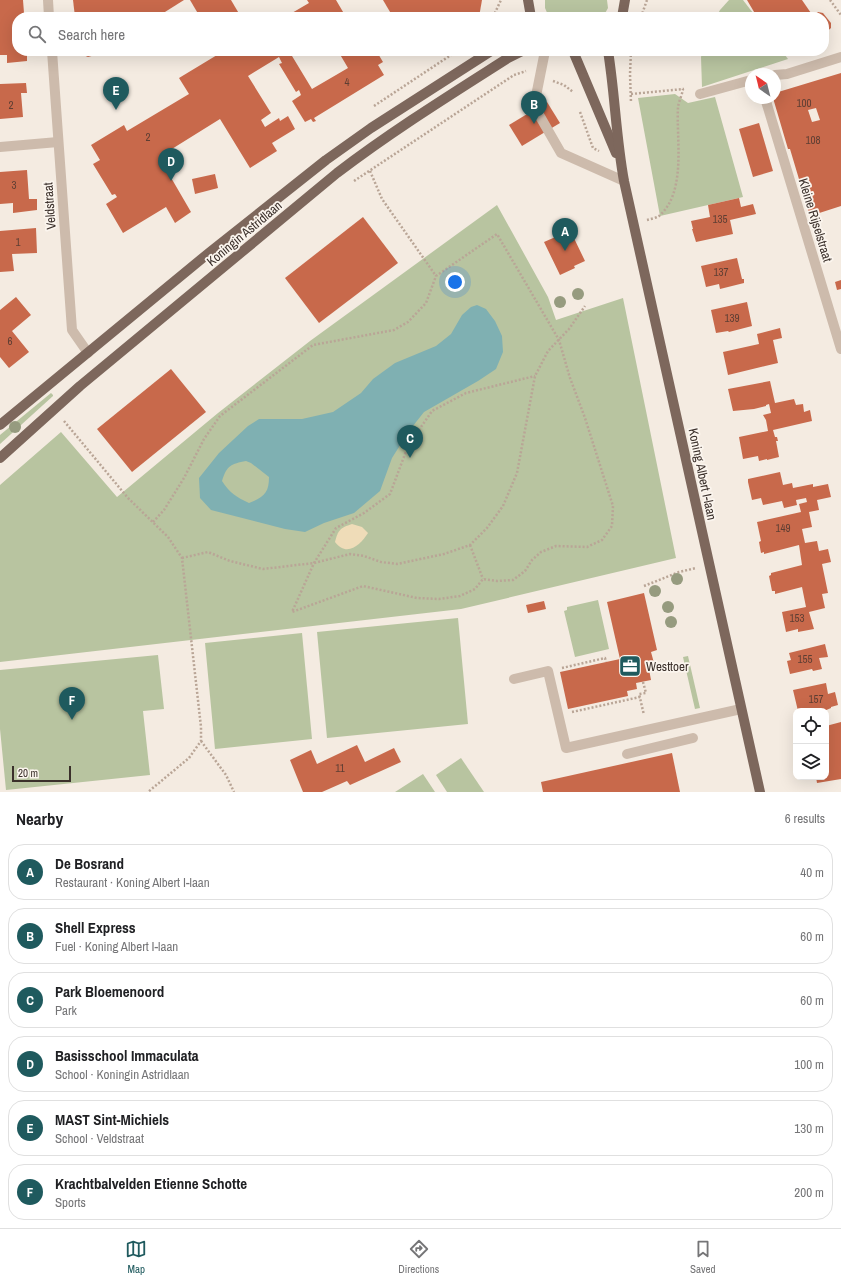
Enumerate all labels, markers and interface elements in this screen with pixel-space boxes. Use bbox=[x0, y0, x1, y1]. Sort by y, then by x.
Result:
search box bbox=[12, 12, 829, 56]
icon: search bbox=[26, 23, 48, 45]
text: Search here bbox=[58, 24, 125, 45]
north arrow bbox=[745, 68, 781, 104]
house number: 4 bbox=[344, 75, 350, 89]
pin: E bbox=[103, 77, 129, 110]
pin: B bbox=[521, 91, 547, 124]
house number: 100 bbox=[796, 96, 812, 110]
house number: 2 bbox=[8, 98, 14, 112]
house number: 2 bbox=[145, 130, 151, 144]
house number: 108 bbox=[805, 133, 821, 147]
pin: D bbox=[158, 148, 184, 181]
street label: Kleine Rijselstraat bbox=[795, 176, 836, 264]
house number: 3 bbox=[11, 178, 17, 192]
street label: Veldstraat bbox=[39, 182, 60, 230]
street label: Koningin Astridlaan bbox=[203, 197, 285, 270]
house number: 135 bbox=[712, 212, 728, 226]
pin: A bbox=[552, 218, 578, 251]
house number: 1 bbox=[15, 235, 21, 249]
house number: 137 bbox=[713, 265, 729, 279]
your location bbox=[445, 272, 465, 292]
house number: 139 bbox=[724, 311, 740, 325]
house number: 6 bbox=[7, 334, 13, 348]
pin: C bbox=[397, 425, 423, 458]
street label: Koning Albert I-laan bbox=[684, 427, 721, 522]
house number: 149 bbox=[775, 521, 791, 535]
house number: 153 bbox=[789, 611, 805, 625]
house number: 155 bbox=[797, 652, 813, 666]
office icon: Westtoer bbox=[617, 653, 643, 679]
place label: Westtoer bbox=[646, 658, 689, 675]
pin: F bbox=[59, 687, 85, 720]
house number: 157 bbox=[808, 692, 824, 706]
map controls bbox=[793, 708, 829, 780]
button: locate bbox=[793, 708, 829, 744]
button: layers bbox=[793, 744, 829, 780]
house number: 11 bbox=[335, 761, 345, 775]
scale bar bbox=[12, 764, 71, 783]
text: 20 m bbox=[18, 766, 38, 780]
text: Nearby bbox=[16, 807, 63, 830]
text: 6 results bbox=[785, 810, 825, 827]
text: De Bosrand bbox=[55, 853, 124, 874]
text: A bbox=[26, 864, 34, 881]
text: 40 m bbox=[800, 864, 824, 881]
text: Restaurant · Koning Albert I-laan bbox=[55, 874, 210, 891]
text: Shell Express bbox=[55, 917, 136, 938]
text: B bbox=[26, 928, 34, 945]
text: 60 m bbox=[800, 928, 824, 945]
text: Fuel · Koning Albert I-laan bbox=[55, 938, 178, 955]
text: Park Bloemenoord bbox=[55, 981, 164, 1002]
text: C bbox=[26, 992, 34, 1009]
text: 60 m bbox=[800, 992, 824, 1009]
text: Park bbox=[55, 1002, 77, 1019]
text: Basisschool Immaculata bbox=[55, 1045, 199, 1066]
text: D bbox=[26, 1056, 34, 1073]
text: 100 m bbox=[794, 1056, 824, 1073]
text: School · Koningin Astridlaan bbox=[55, 1066, 190, 1083]
text: MAST Sint-Michiels bbox=[55, 1109, 169, 1130]
text: E bbox=[26, 1120, 34, 1137]
text: 130 m bbox=[794, 1120, 824, 1137]
text: School · Veldstraat bbox=[55, 1130, 144, 1147]
text: Krachtbalvelden Etienne Schotte bbox=[55, 1173, 247, 1194]
text: F bbox=[27, 1184, 33, 1201]
text: 200 m bbox=[794, 1184, 824, 1201]
text: Sports bbox=[55, 1194, 86, 1211]
tab: Map bbox=[125, 1238, 147, 1276]
tab: Directions bbox=[398, 1238, 439, 1276]
tab: Saved bbox=[690, 1238, 716, 1276]

